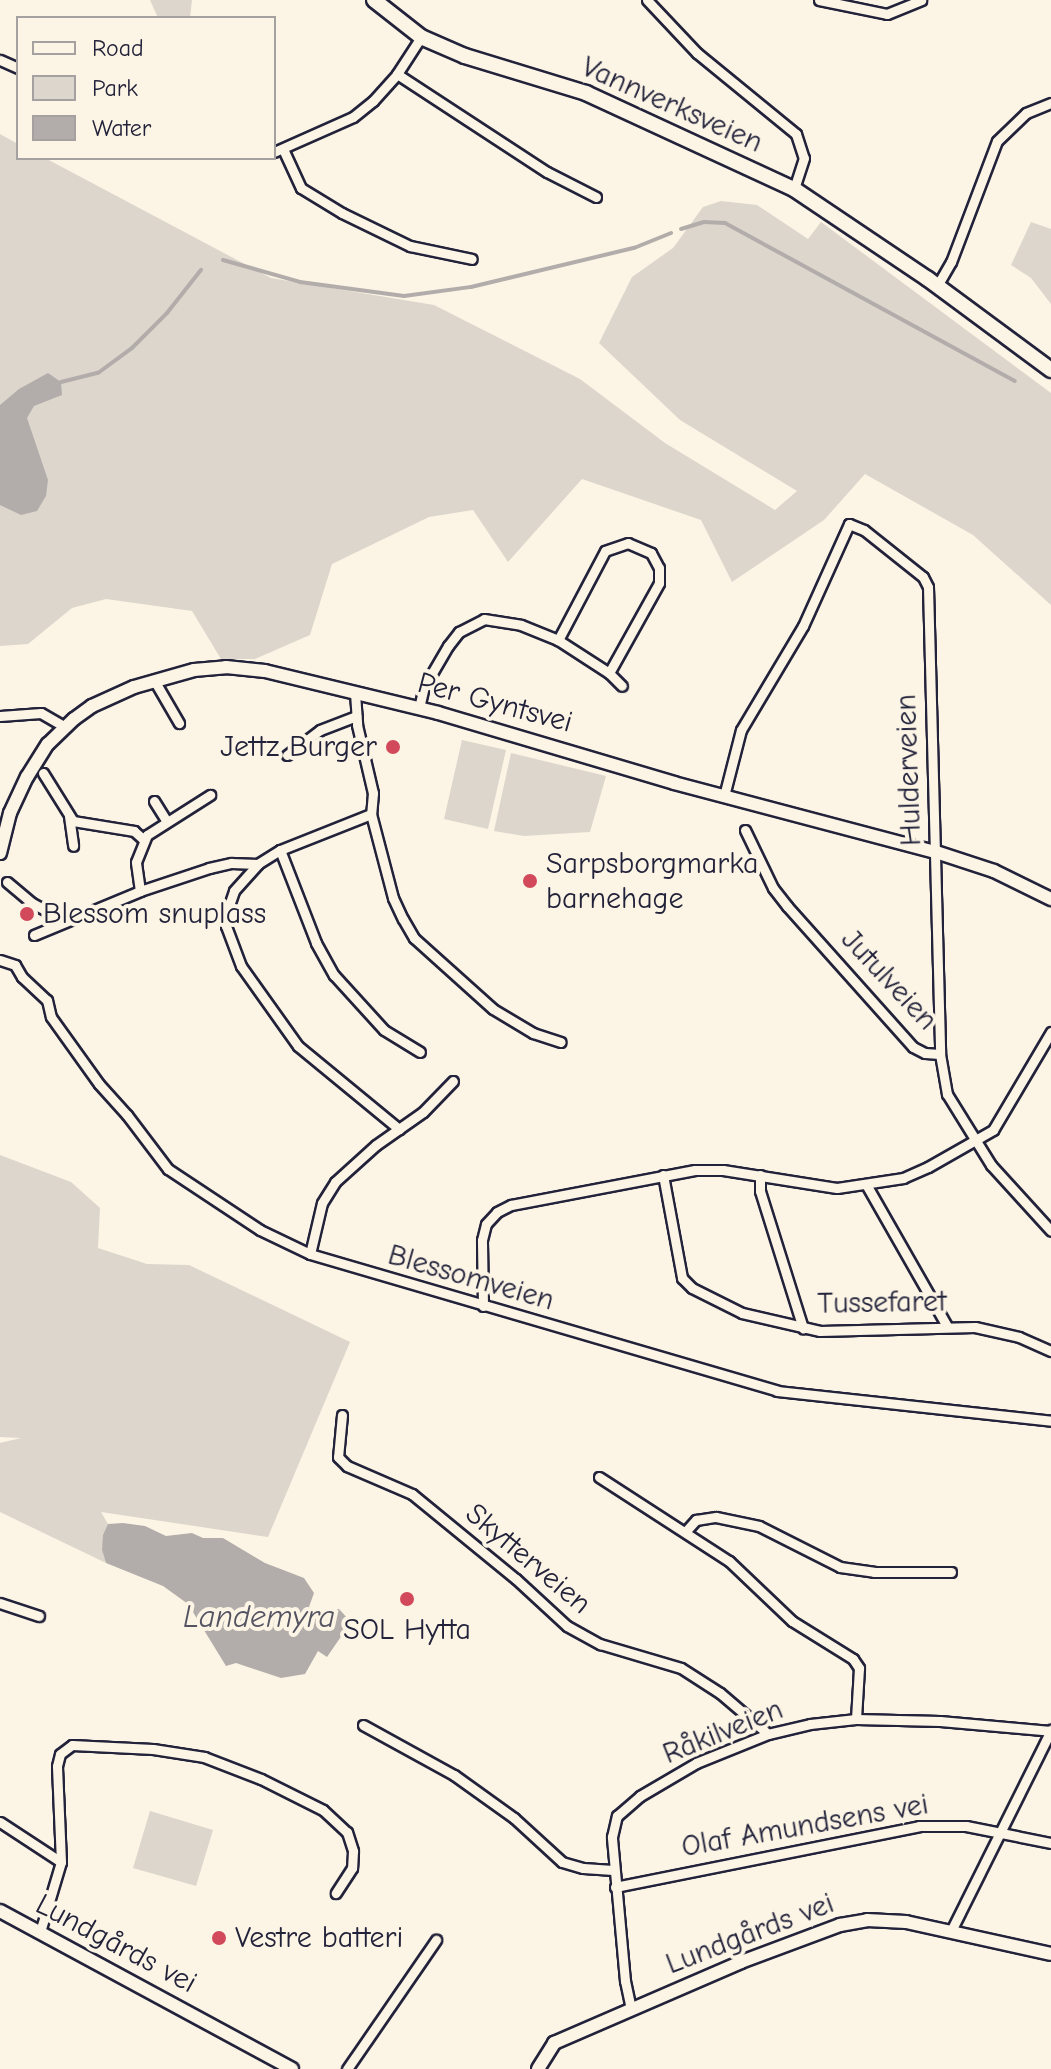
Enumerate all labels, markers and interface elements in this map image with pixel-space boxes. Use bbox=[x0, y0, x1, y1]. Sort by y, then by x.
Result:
legend bbox=[16, 16, 276, 160]
text: Road bbox=[92, 34, 144, 62]
street label: Vannverksveien bbox=[576, 49, 768, 161]
text: Park bbox=[92, 74, 138, 102]
text: Water bbox=[92, 114, 151, 142]
street label: Per Gyntsvei bbox=[414, 665, 576, 741]
street label: Hulderveien bbox=[888, 694, 930, 846]
place label: Jettz Burger bbox=[220, 729, 377, 765]
marker: Jettz Burger bbox=[384, 738, 402, 756]
place label: Sarpsborgmarka barnehage bbox=[546, 846, 759, 916]
marker: Sarpsborgmarka barnehage bbox=[521, 872, 539, 890]
place label: Blessom snuplass bbox=[43, 896, 266, 932]
marker: Blessom snuplass bbox=[18, 905, 36, 923]
street label: Jutulveien bbox=[833, 922, 945, 1038]
street label: Blessomveien bbox=[384, 1237, 558, 1319]
street label: Tussefaret bbox=[817, 1284, 947, 1322]
street label: Skytterveien bbox=[458, 1496, 598, 1622]
marker: SOL Hytta bbox=[398, 1590, 416, 1608]
water label: Landemyra bbox=[183, 1598, 335, 1636]
place label: SOL Hytta bbox=[343, 1612, 471, 1648]
street label: Råkilveien bbox=[658, 1692, 788, 1772]
street label: Olaf Amundsens vei bbox=[679, 1787, 931, 1865]
street label: Lundgårds vei bbox=[661, 1885, 839, 1983]
street label: Lundgårds vei bbox=[29, 1887, 203, 2001]
place label: Vestre batteri bbox=[235, 1920, 403, 1956]
marker: Vestre batteri bbox=[210, 1929, 228, 1947]

